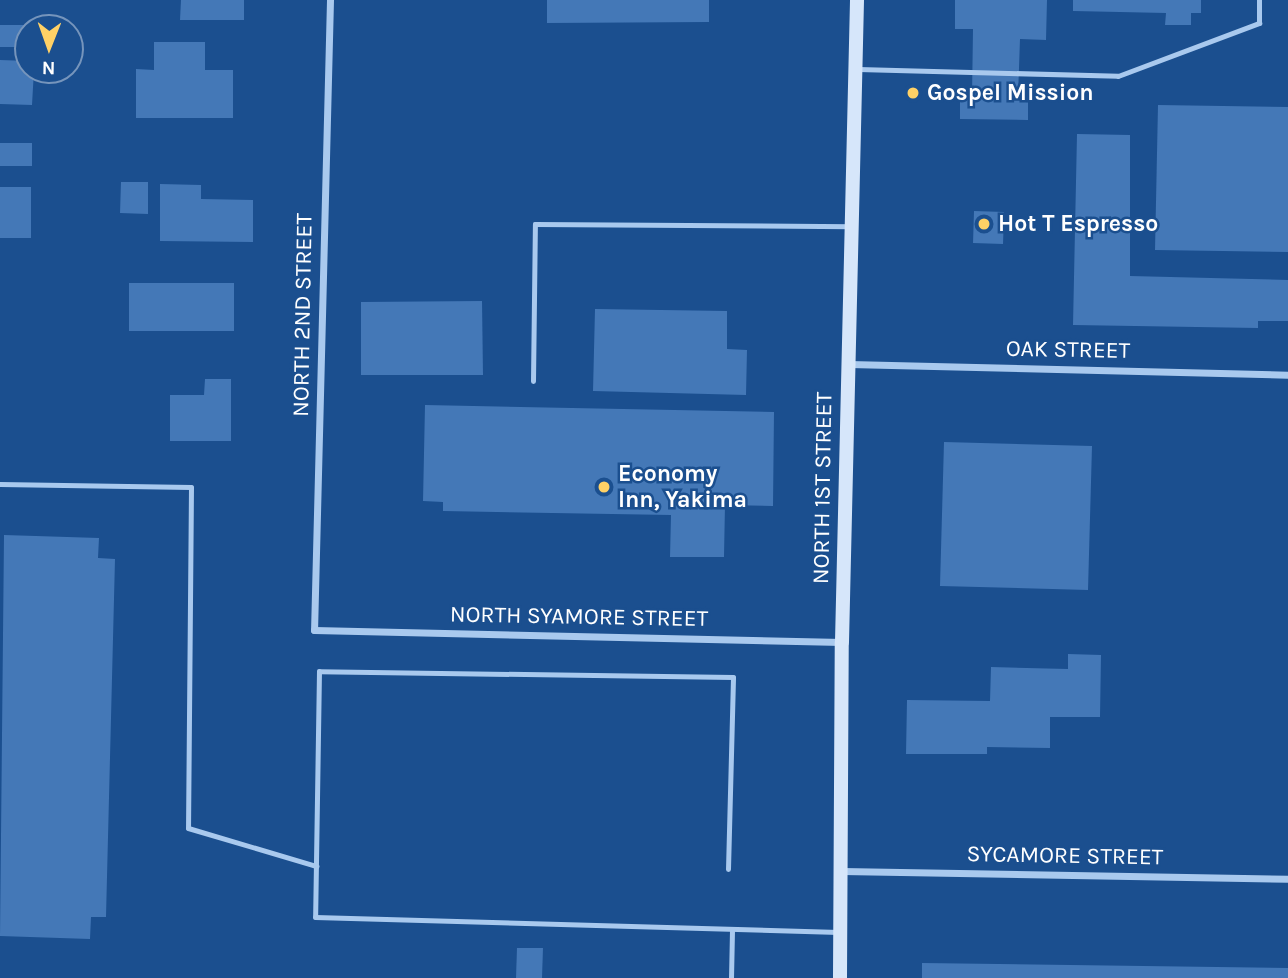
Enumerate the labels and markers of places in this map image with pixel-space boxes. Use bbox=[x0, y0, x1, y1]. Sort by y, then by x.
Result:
place label: Gospel Mission bbox=[927, 79, 1094, 107]
marker: Gospel Mission bbox=[905, 85, 921, 101]
place label: Hot T Espresso bbox=[998, 210, 1158, 238]
marker: Hot T Espresso bbox=[976, 216, 992, 232]
place label: Economy Inn, Yakima bbox=[618, 460, 747, 514]
marker: Economy Inn, Yakima bbox=[596, 479, 612, 495]

